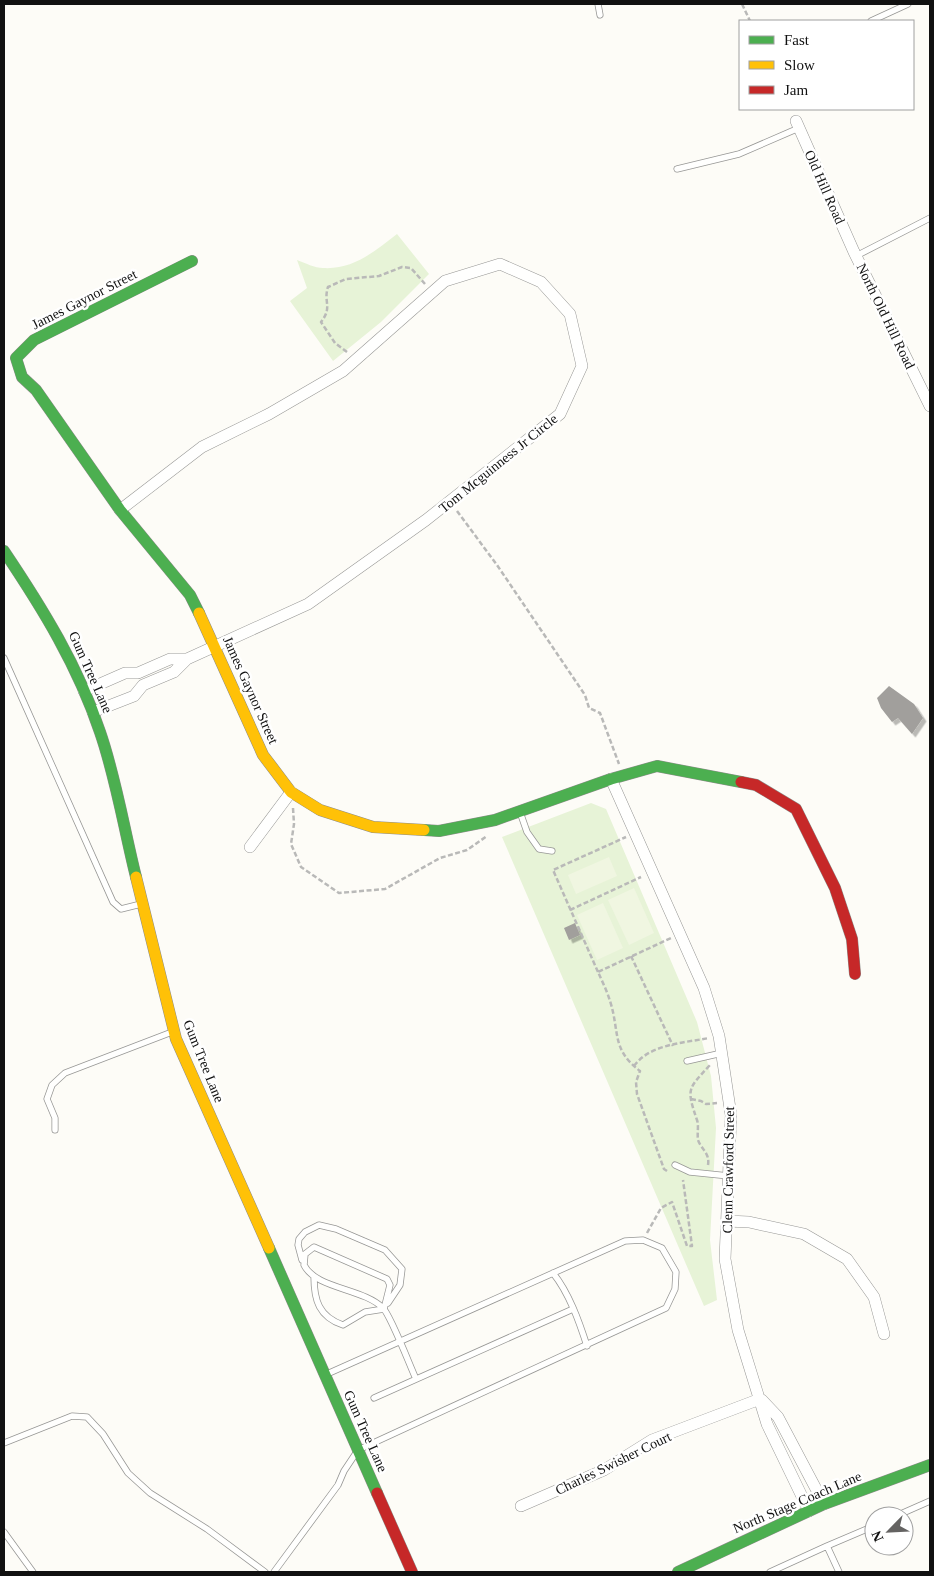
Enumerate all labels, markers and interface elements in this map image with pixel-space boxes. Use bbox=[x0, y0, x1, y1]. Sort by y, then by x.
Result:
legend bbox=[739, 20, 914, 110]
text: Fast bbox=[784, 32, 810, 48]
text: Slow bbox=[784, 57, 815, 73]
text: Jam bbox=[784, 82, 808, 98]
street label: Old Hill Road bbox=[802, 148, 848, 226]
street label: North Old Hill Road bbox=[853, 261, 918, 371]
street label: James Gaynor Street bbox=[29, 266, 139, 332]
street label: Tom Mcguinness Jr Circle bbox=[436, 411, 561, 516]
street label: Gum Tree Lane bbox=[66, 629, 115, 715]
street label: James Gaynor Street bbox=[220, 634, 281, 746]
street label: Gum Tree Lane bbox=[180, 1018, 227, 1105]
street label: Clenn Crawford Street bbox=[720, 1106, 737, 1234]
street label: Gum Tree Lane bbox=[341, 1388, 390, 1474]
street label: Charles Swisher Court bbox=[553, 1429, 674, 1498]
street label: North Stage Coach Lane bbox=[731, 1469, 864, 1536]
north arrow bbox=[864, 1506, 914, 1556]
text: N bbox=[869, 1528, 886, 1544]

